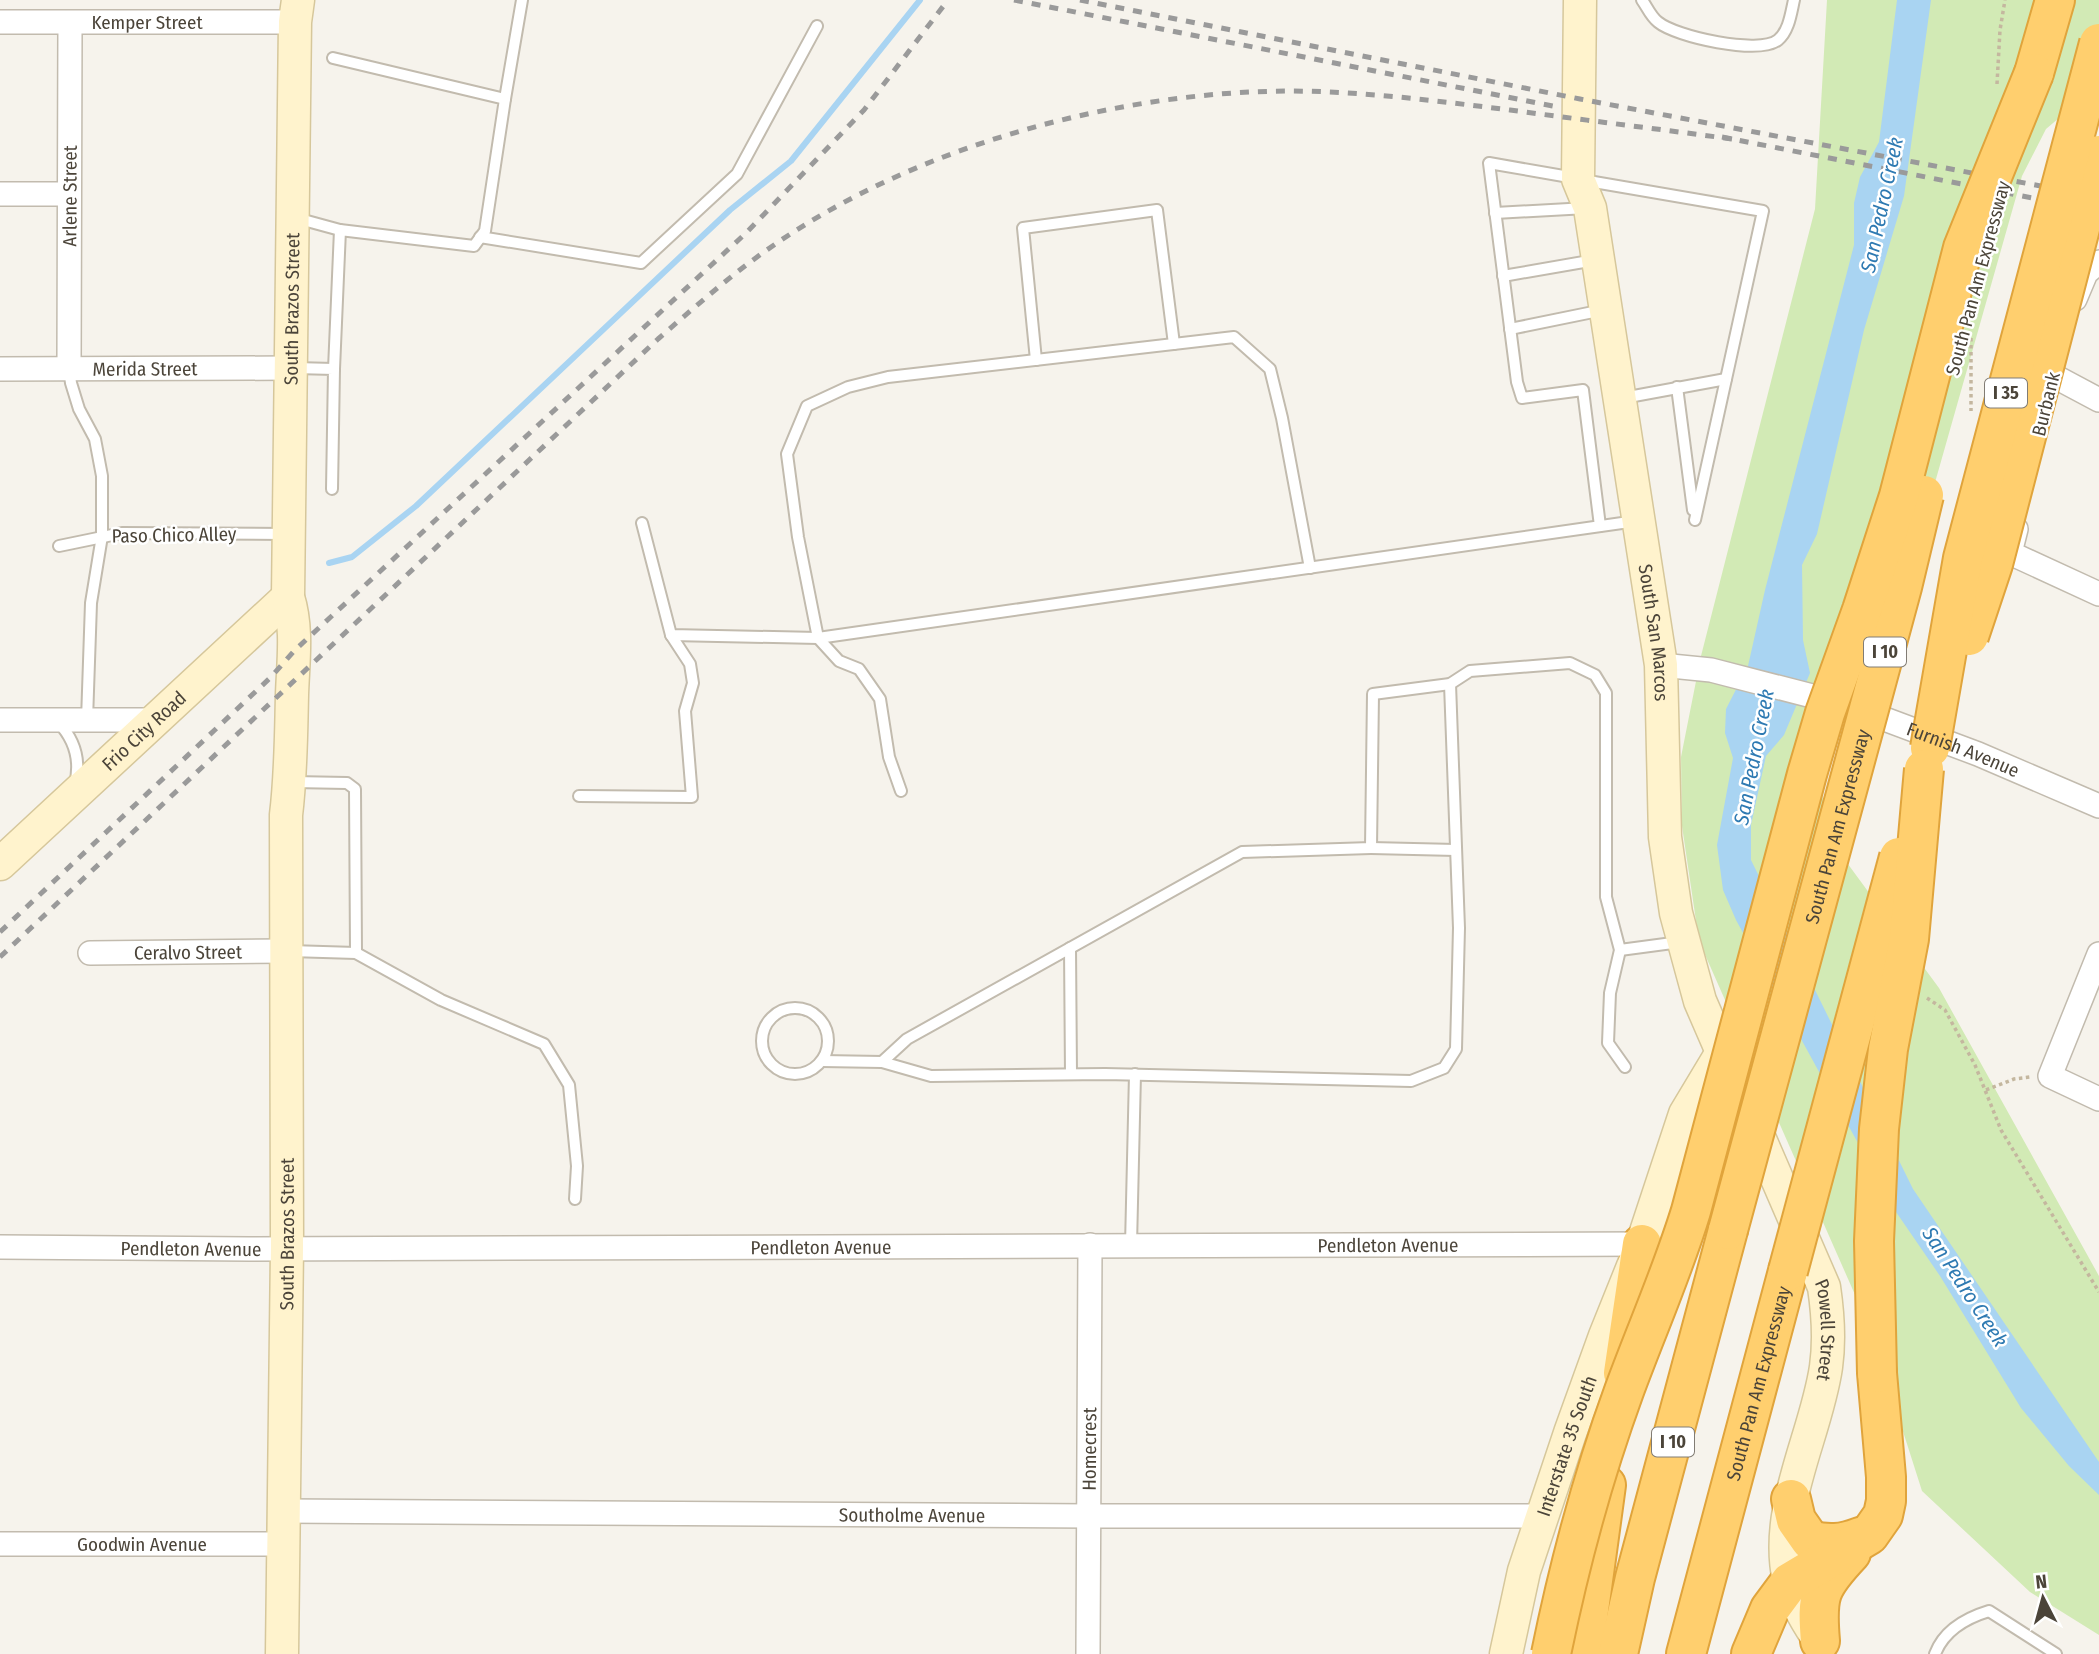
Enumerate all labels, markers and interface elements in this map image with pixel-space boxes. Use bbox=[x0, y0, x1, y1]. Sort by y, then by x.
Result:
street label: Kemper Street bbox=[91, 11, 203, 34]
water label: San Pedro Creek bbox=[1855, 135, 1909, 276]
street label: Arlene Street bbox=[58, 144, 81, 247]
street label: South Pan Am Expressway bbox=[1941, 178, 2015, 378]
street label: South Brazos Street bbox=[279, 232, 304, 385]
street label: Merida Street bbox=[92, 357, 198, 380]
street label: Burbank bbox=[2027, 370, 2065, 438]
road number: I 35 bbox=[1985, 379, 2027, 408]
street label: Paso Chico Alley bbox=[111, 522, 237, 548]
street label: South San Marcos bbox=[1634, 562, 1673, 701]
road number: I 10 bbox=[1864, 638, 1906, 666]
street label: Frio City Road bbox=[97, 686, 191, 775]
water label: San Pedro Creek bbox=[1728, 687, 1780, 828]
street label: Furnish Avenue bbox=[1904, 717, 2023, 782]
street label: South Pan Am Expressway bbox=[1800, 726, 1875, 926]
street label: Ceralvo Street bbox=[134, 940, 243, 964]
street label: South Brazos Street bbox=[275, 1157, 299, 1310]
water label: San Pedro Creek bbox=[1916, 1221, 2013, 1352]
street label: Pendleton Avenue bbox=[1318, 1233, 1458, 1257]
street label: Pendleton Avenue bbox=[751, 1235, 891, 1259]
street label: Pendleton Avenue bbox=[120, 1236, 261, 1261]
street label: Powell Street bbox=[1810, 1275, 1840, 1384]
street label: South Pan Am Expressway bbox=[1721, 1283, 1795, 1483]
street label: Interstate 35 South bbox=[1532, 1372, 1601, 1519]
street label: Homecrest bbox=[1077, 1406, 1101, 1491]
road number: I 10 bbox=[1652, 1428, 1694, 1456]
street label: Southolme Avenue bbox=[839, 1503, 985, 1527]
street label: Goodwin Avenue bbox=[77, 1533, 207, 1556]
north arrow bbox=[2008, 1563, 2078, 1633]
text: N bbox=[2034, 1570, 2048, 1594]

